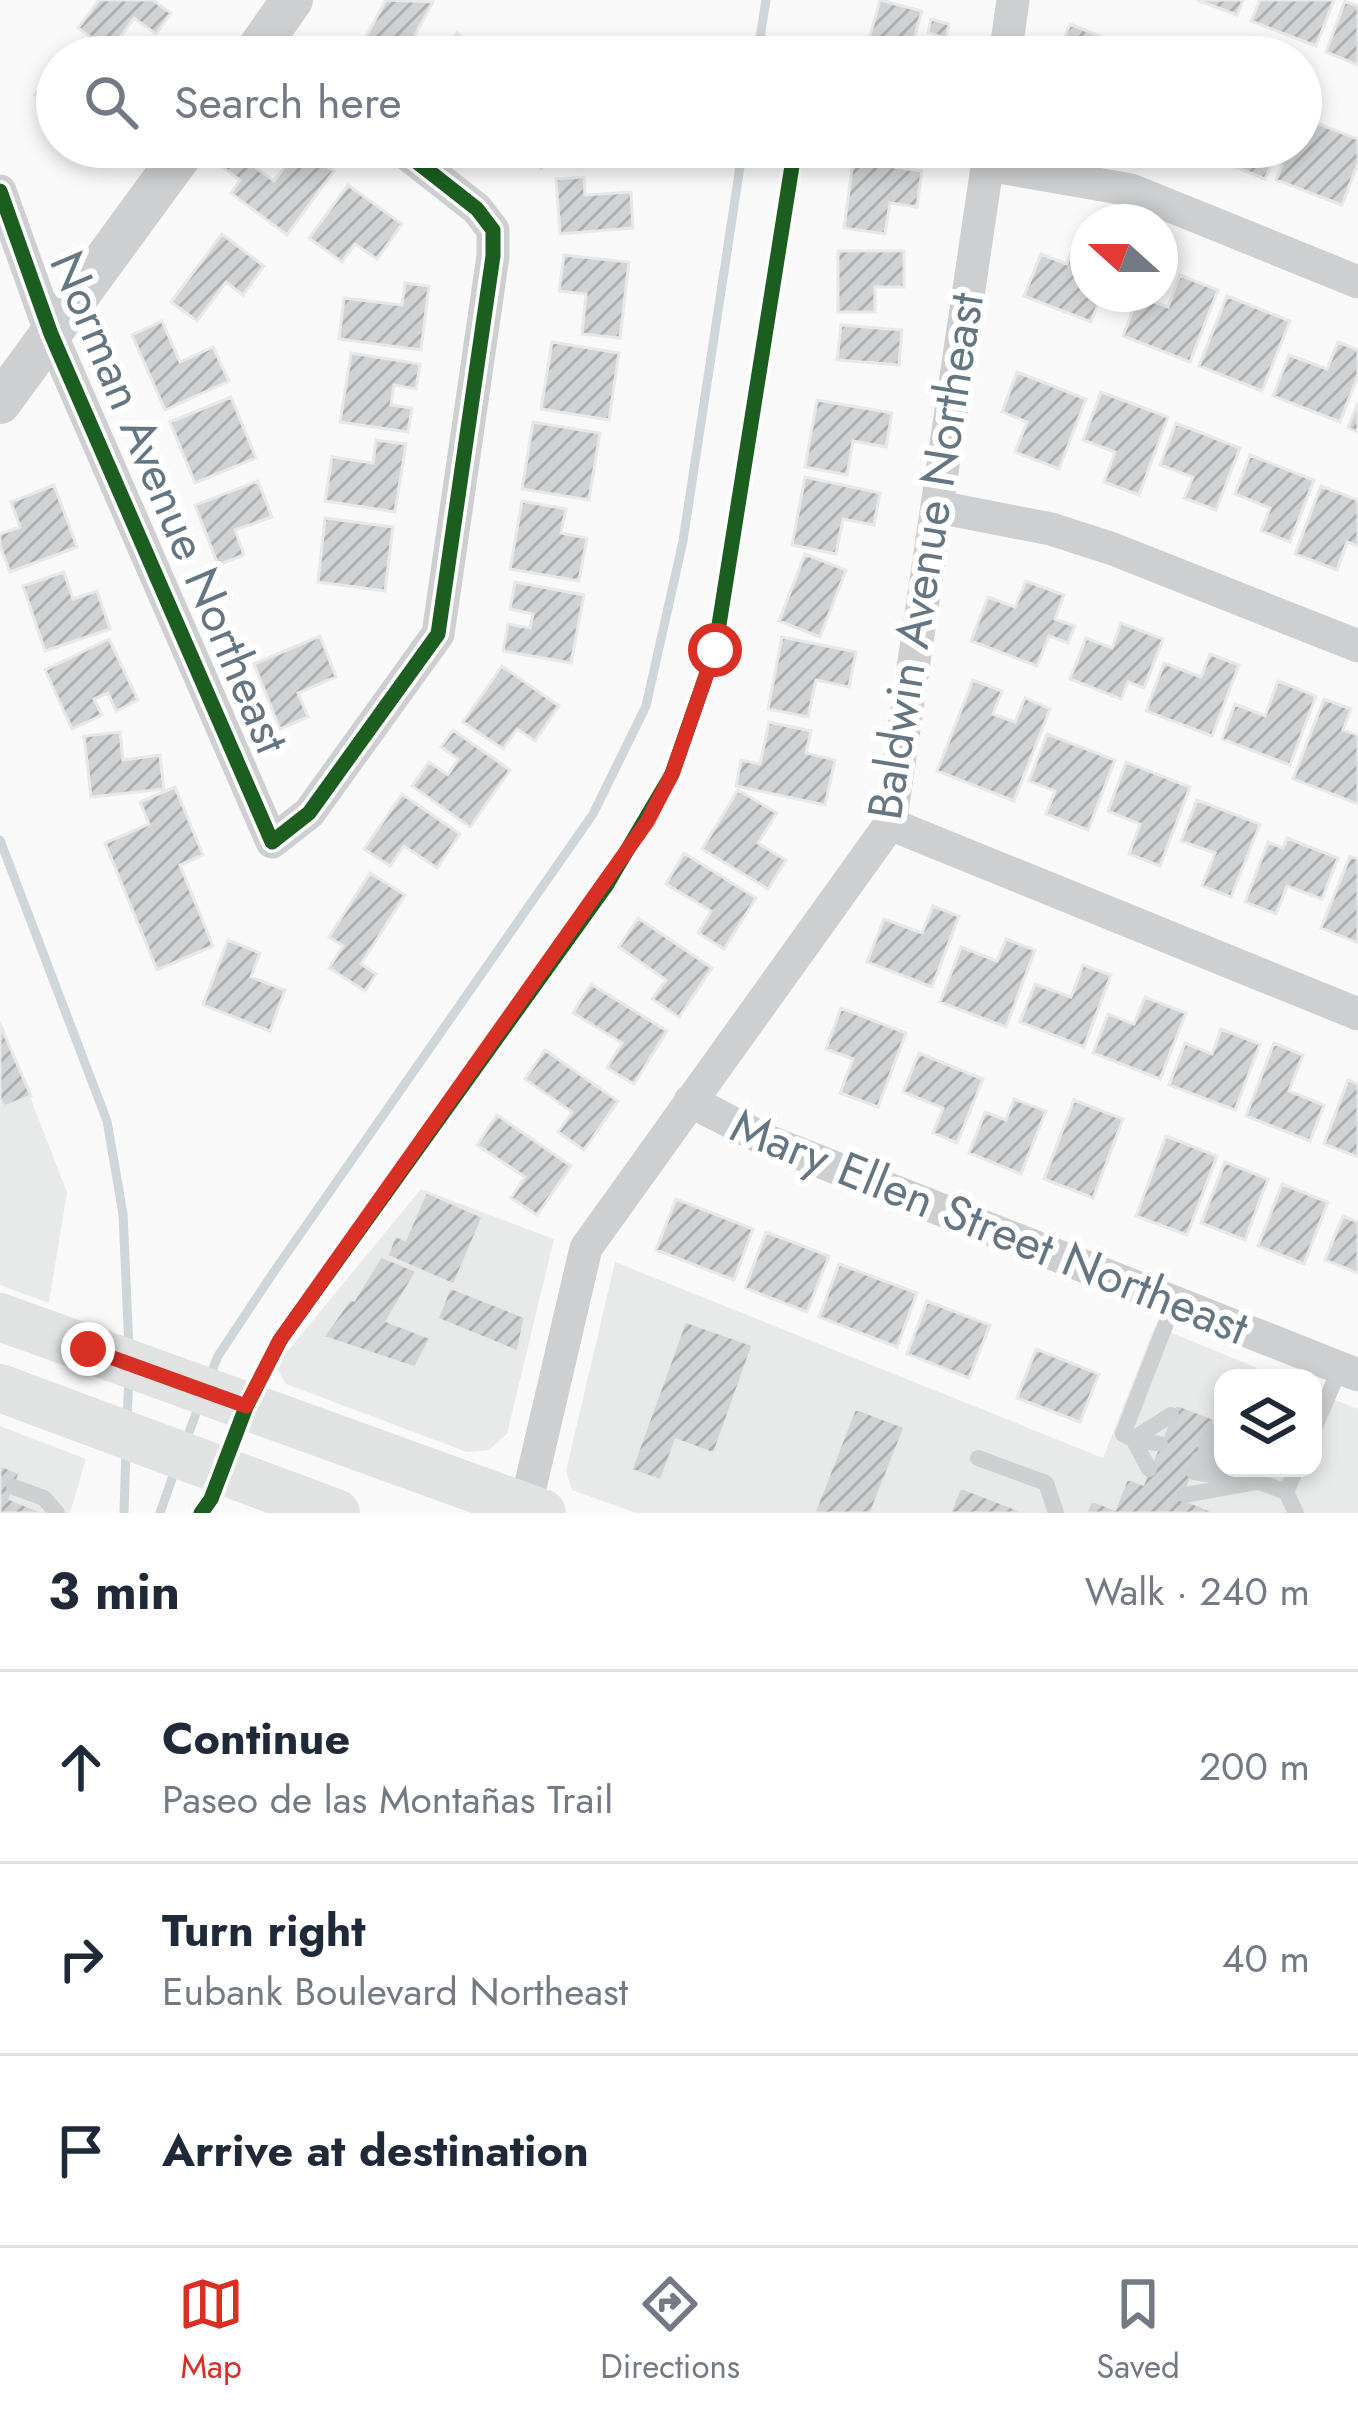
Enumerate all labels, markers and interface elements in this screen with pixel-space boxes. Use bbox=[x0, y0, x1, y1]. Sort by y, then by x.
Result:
search box bbox=[36, 36, 1322, 168]
icon: search bbox=[78, 69, 144, 135]
text: Search here bbox=[174, 70, 402, 135]
north arrow bbox=[1070, 204, 1178, 312]
street label: Norman Avenue Northeast bbox=[32, 241, 307, 764]
street label: Baldwin Avenue Northeast bbox=[850, 287, 1001, 824]
route start bbox=[688, 623, 742, 677]
street label: Mary Ellen Street Northeast bbox=[721, 1091, 1259, 1362]
route end bbox=[61, 1322, 115, 1376]
map controls bbox=[1214, 1369, 1322, 1477]
button: layers bbox=[1214, 1369, 1322, 1477]
text: 3 min bbox=[48, 1554, 180, 1628]
text: Walk · 240 m bbox=[1085, 1563, 1310, 1620]
text: Continue bbox=[162, 1706, 350, 1771]
icon: ahead bbox=[48, 1734, 114, 1800]
text: 200 m bbox=[1199, 1738, 1310, 1795]
text: Paseo de las Montañas Trail bbox=[162, 1771, 613, 1828]
text: Turn right bbox=[162, 1898, 366, 1963]
icon: right bbox=[48, 1926, 114, 1992]
text: 40 m bbox=[1222, 1930, 1310, 1987]
text: Eubank Boulevard Northeast bbox=[162, 1963, 628, 2020]
icon: arrive bbox=[48, 2118, 114, 2184]
text: Arrive at destination bbox=[162, 2118, 589, 2183]
tab: Map bbox=[178, 2271, 244, 2390]
tab: Directions bbox=[600, 2271, 740, 2390]
tab: Saved bbox=[1096, 2271, 1180, 2390]

